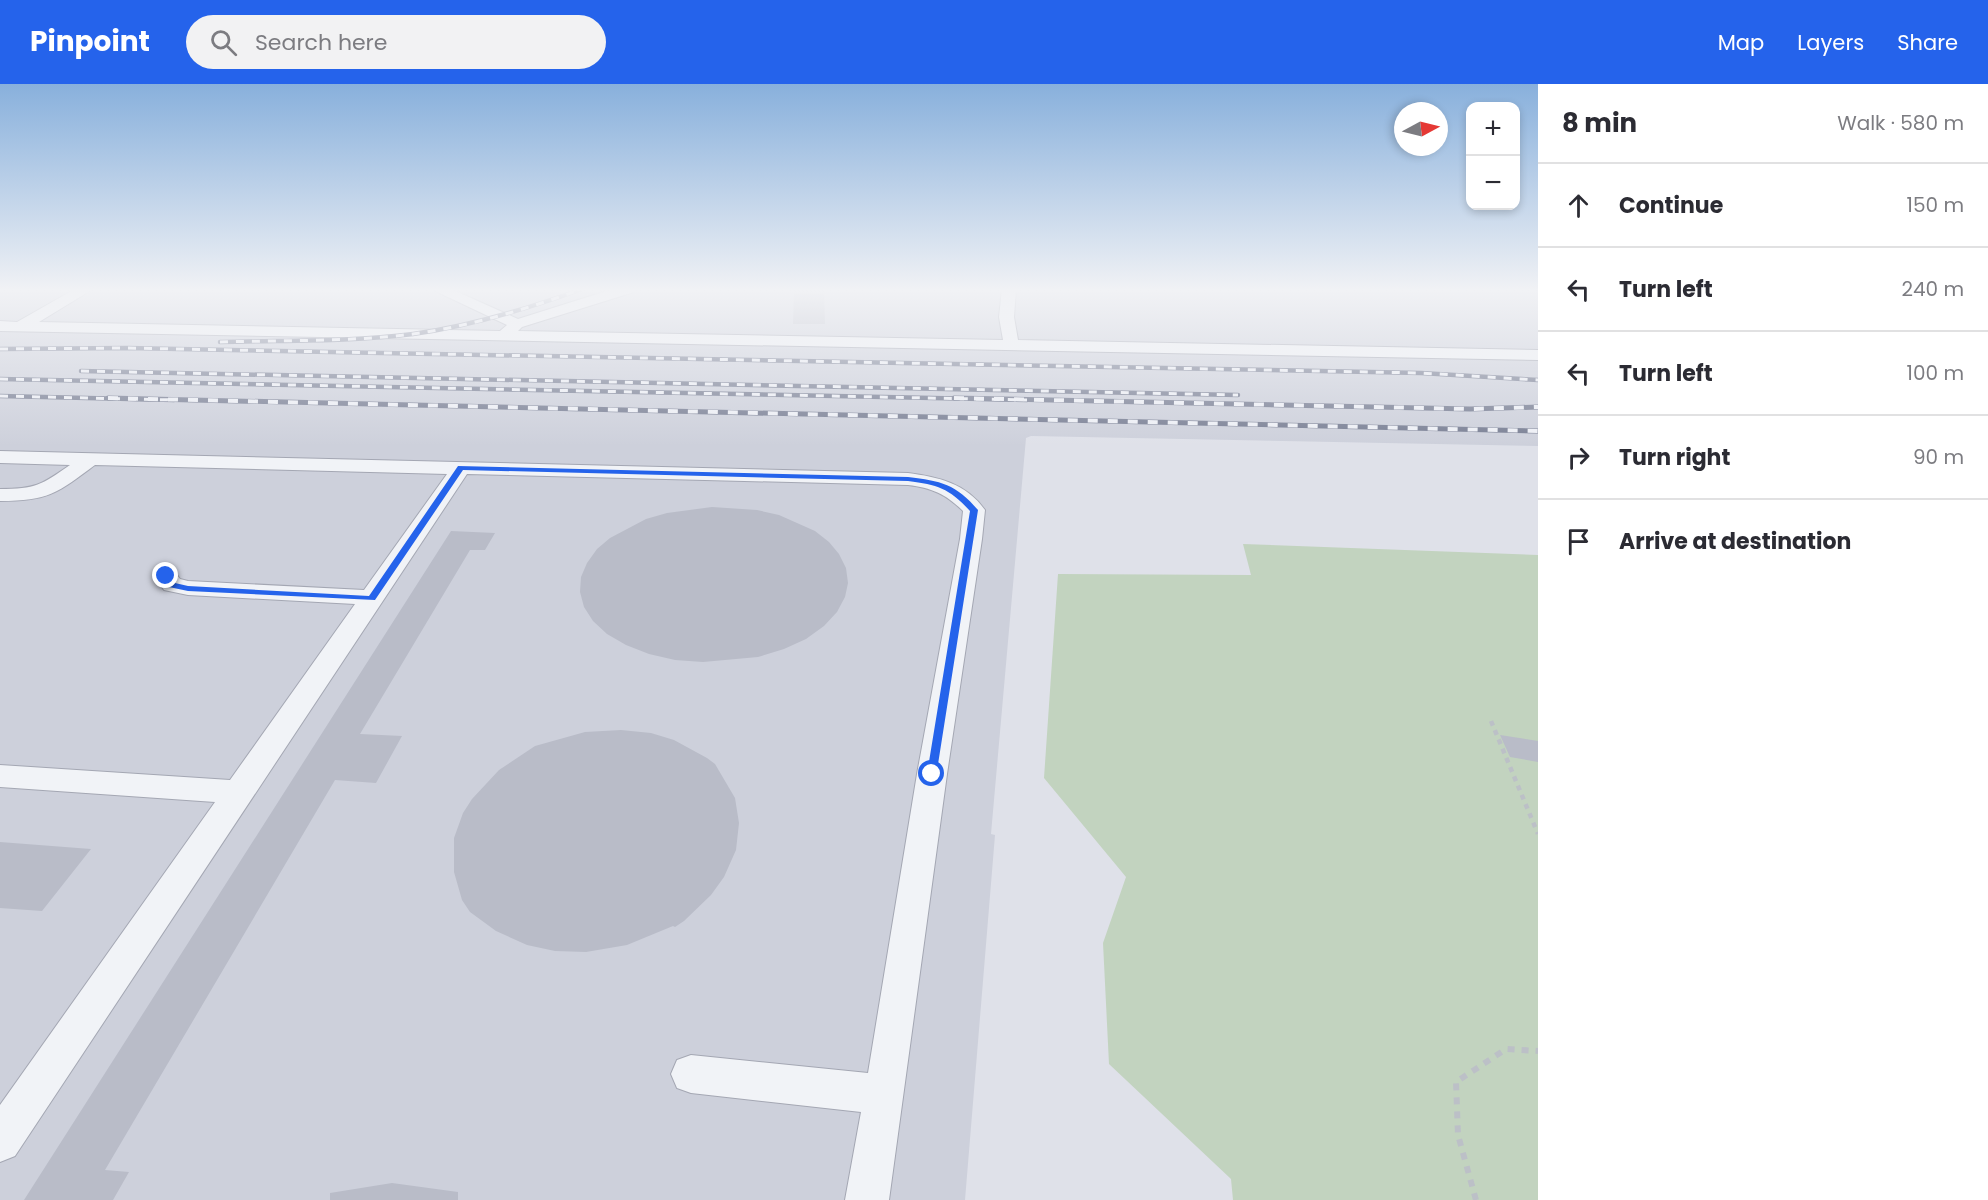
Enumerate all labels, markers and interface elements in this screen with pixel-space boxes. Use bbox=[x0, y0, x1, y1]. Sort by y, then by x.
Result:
search box bbox=[186, 15, 606, 69]
text: Pinpoint bbox=[30, 22, 150, 61]
icon: search bbox=[207, 26, 240, 59]
text: Search here bbox=[255, 27, 387, 58]
text: Map bbox=[1718, 28, 1764, 57]
text: Layers bbox=[1797, 28, 1864, 57]
text: Share bbox=[1897, 28, 1958, 57]
north arrow bbox=[1394, 102, 1448, 156]
map controls bbox=[1466, 102, 1520, 210]
button: + bbox=[1466, 102, 1520, 156]
text: 8 min bbox=[1562, 105, 1637, 141]
text: Walk · 580 m bbox=[1837, 109, 1964, 137]
button: − bbox=[1466, 156, 1520, 210]
icon: ahead bbox=[1562, 189, 1595, 222]
text: Continue bbox=[1619, 190, 1723, 221]
text: 150 m bbox=[1907, 191, 1964, 219]
icon: left bbox=[1562, 273, 1595, 306]
text: Turn left bbox=[1619, 274, 1713, 305]
text: 240 m bbox=[1901, 275, 1964, 303]
icon: left bbox=[1562, 357, 1595, 390]
text: Turn left bbox=[1619, 358, 1713, 389]
text: 100 m bbox=[1907, 359, 1964, 387]
icon: right bbox=[1562, 441, 1595, 474]
text: Turn right bbox=[1619, 442, 1730, 473]
text: 90 m bbox=[1913, 443, 1964, 471]
icon: arrive bbox=[1562, 525, 1595, 558]
text: Arrive at destination bbox=[1619, 526, 1851, 557]
route end bbox=[152, 562, 178, 588]
route start bbox=[918, 760, 944, 786]

